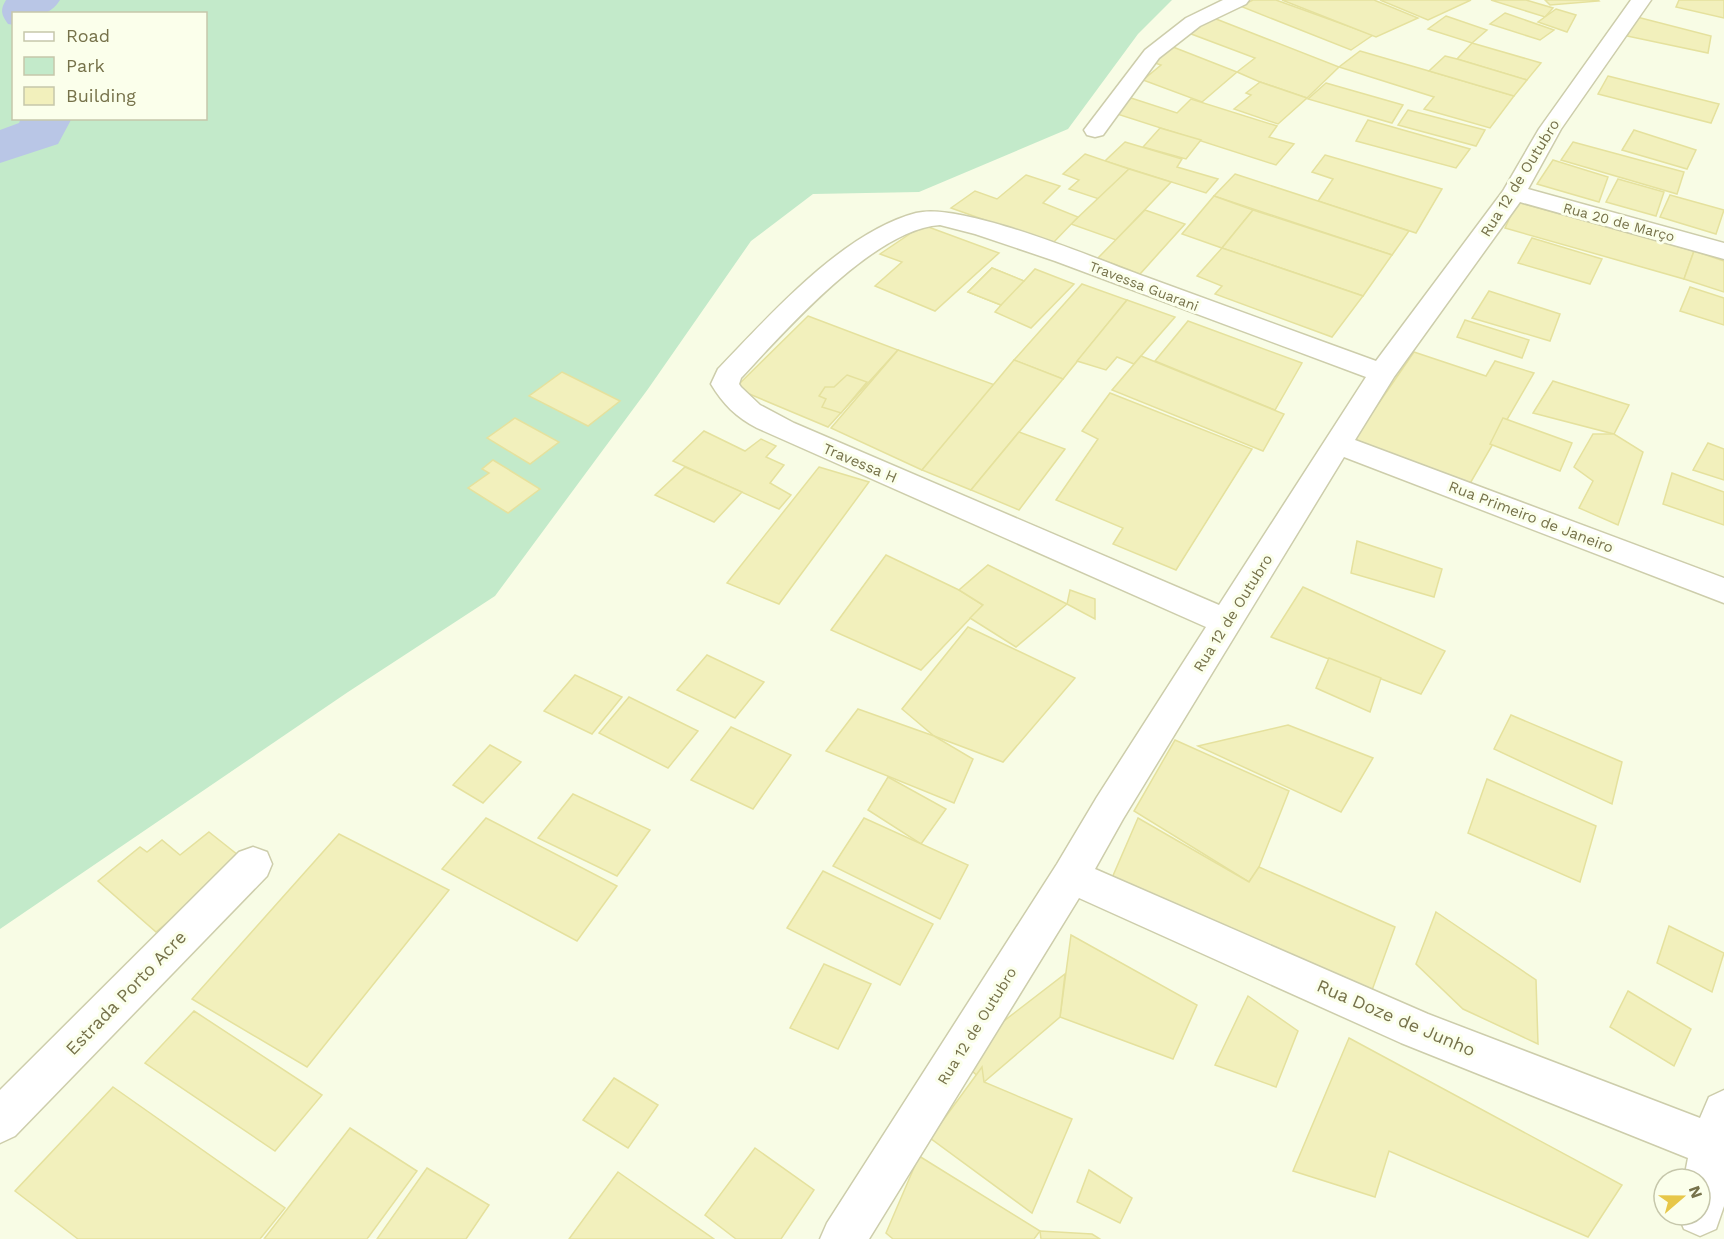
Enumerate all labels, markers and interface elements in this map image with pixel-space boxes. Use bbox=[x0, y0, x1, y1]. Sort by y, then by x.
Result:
legend bbox=[12, 12, 207, 120]
text: Road bbox=[66, 25, 110, 46]
text: Park bbox=[66, 55, 105, 76]
text: Building bbox=[66, 85, 136, 106]
street label: Rua 12 de Outubro bbox=[1477, 116, 1563, 240]
street label: Rua 20 de Março bbox=[1561, 199, 1677, 245]
street label: Travessa Guarani bbox=[1087, 258, 1201, 314]
street label: Travessa H bbox=[820, 439, 900, 487]
street label: Rua Primeiro de Janeiro bbox=[1446, 477, 1616, 557]
street label: Rua 12 de Outubro bbox=[1190, 551, 1276, 675]
street label: Estrada Porto Acre bbox=[61, 926, 190, 1059]
street label: Rua 12 de Outubro bbox=[934, 964, 1020, 1088]
street label: Rua Doze de Junho bbox=[1314, 975, 1479, 1060]
north arrow bbox=[1652, 1167, 1712, 1227]
text: N bbox=[1685, 1183, 1707, 1201]

